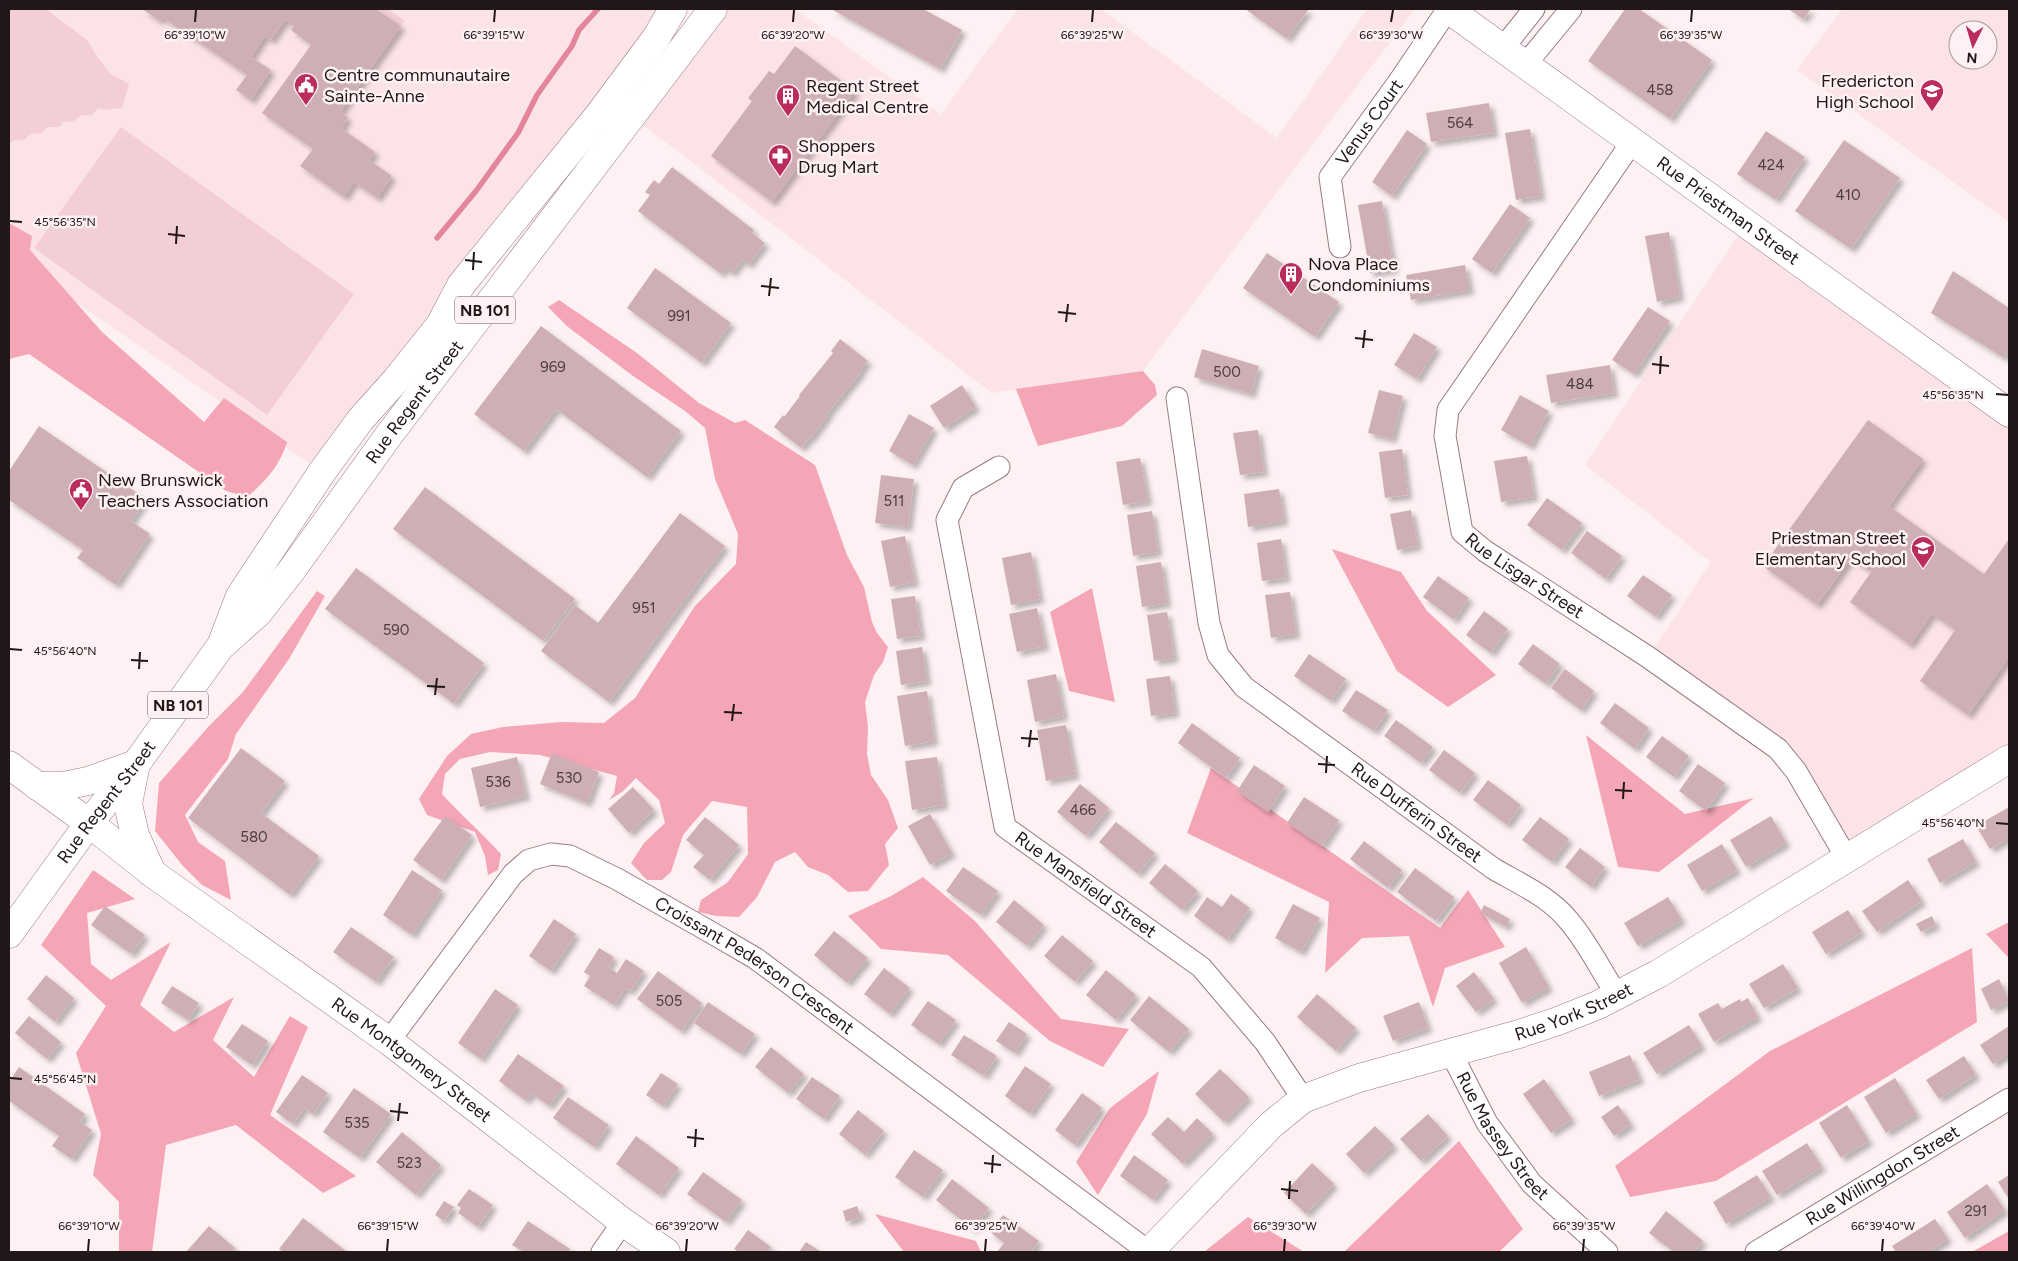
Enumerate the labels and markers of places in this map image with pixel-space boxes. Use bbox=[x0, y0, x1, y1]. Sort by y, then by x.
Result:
place label: Centre communautaire Sainte-Anne bbox=[324, 64, 510, 107]
place label: Fredericton High School bbox=[1816, 70, 1914, 113]
public building icon: Centre communautaire Sainte-Anne bbox=[293, 72, 319, 106]
place label: Regent Street Medical Centre bbox=[806, 75, 929, 118]
school or university icon: Fredericton High School bbox=[1919, 78, 1945, 112]
building icon: Regent Street Medical Centre bbox=[775, 83, 801, 117]
place label: Shoppers Drug Mart bbox=[798, 135, 879, 178]
pharmacy icon: Shoppers Drug Mart bbox=[767, 143, 793, 177]
place label: Nova Place Condominiums bbox=[1308, 253, 1430, 296]
building icon: Nova Place Condominiums bbox=[1278, 261, 1304, 295]
place label: New Brunswick Teachers Association bbox=[98, 469, 268, 512]
public building icon: New Brunswick Teachers Association bbox=[68, 477, 94, 511]
place label: Priestman Street Elementary School bbox=[1755, 527, 1906, 570]
school or university icon: Priestman Street Elementary School bbox=[1910, 535, 1936, 569]

